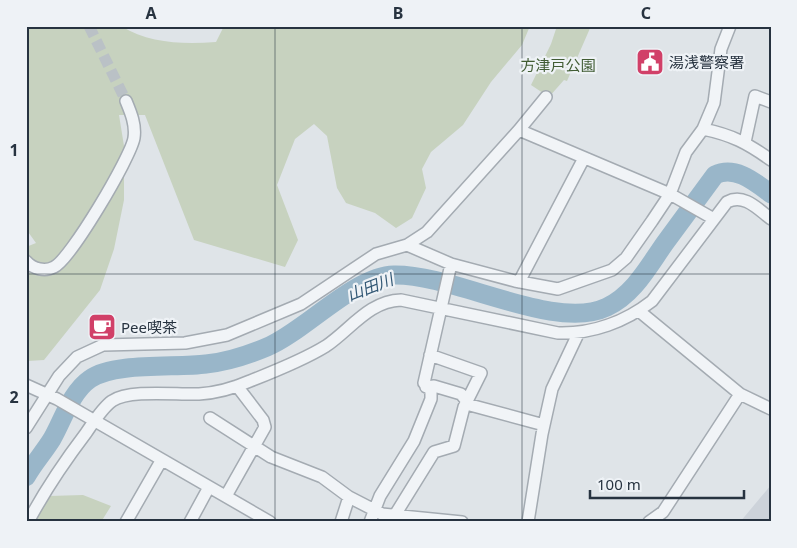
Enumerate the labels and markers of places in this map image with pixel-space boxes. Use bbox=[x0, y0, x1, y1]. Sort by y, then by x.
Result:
public building icon: 湯浅警察署 bbox=[635, 47, 665, 77]
place label: 湯浅警察署 bbox=[669, 52, 744, 72]
cafe icon: Pee喫茶 bbox=[87, 312, 117, 342]
place label: Pee喫茶 bbox=[121, 317, 177, 337]

